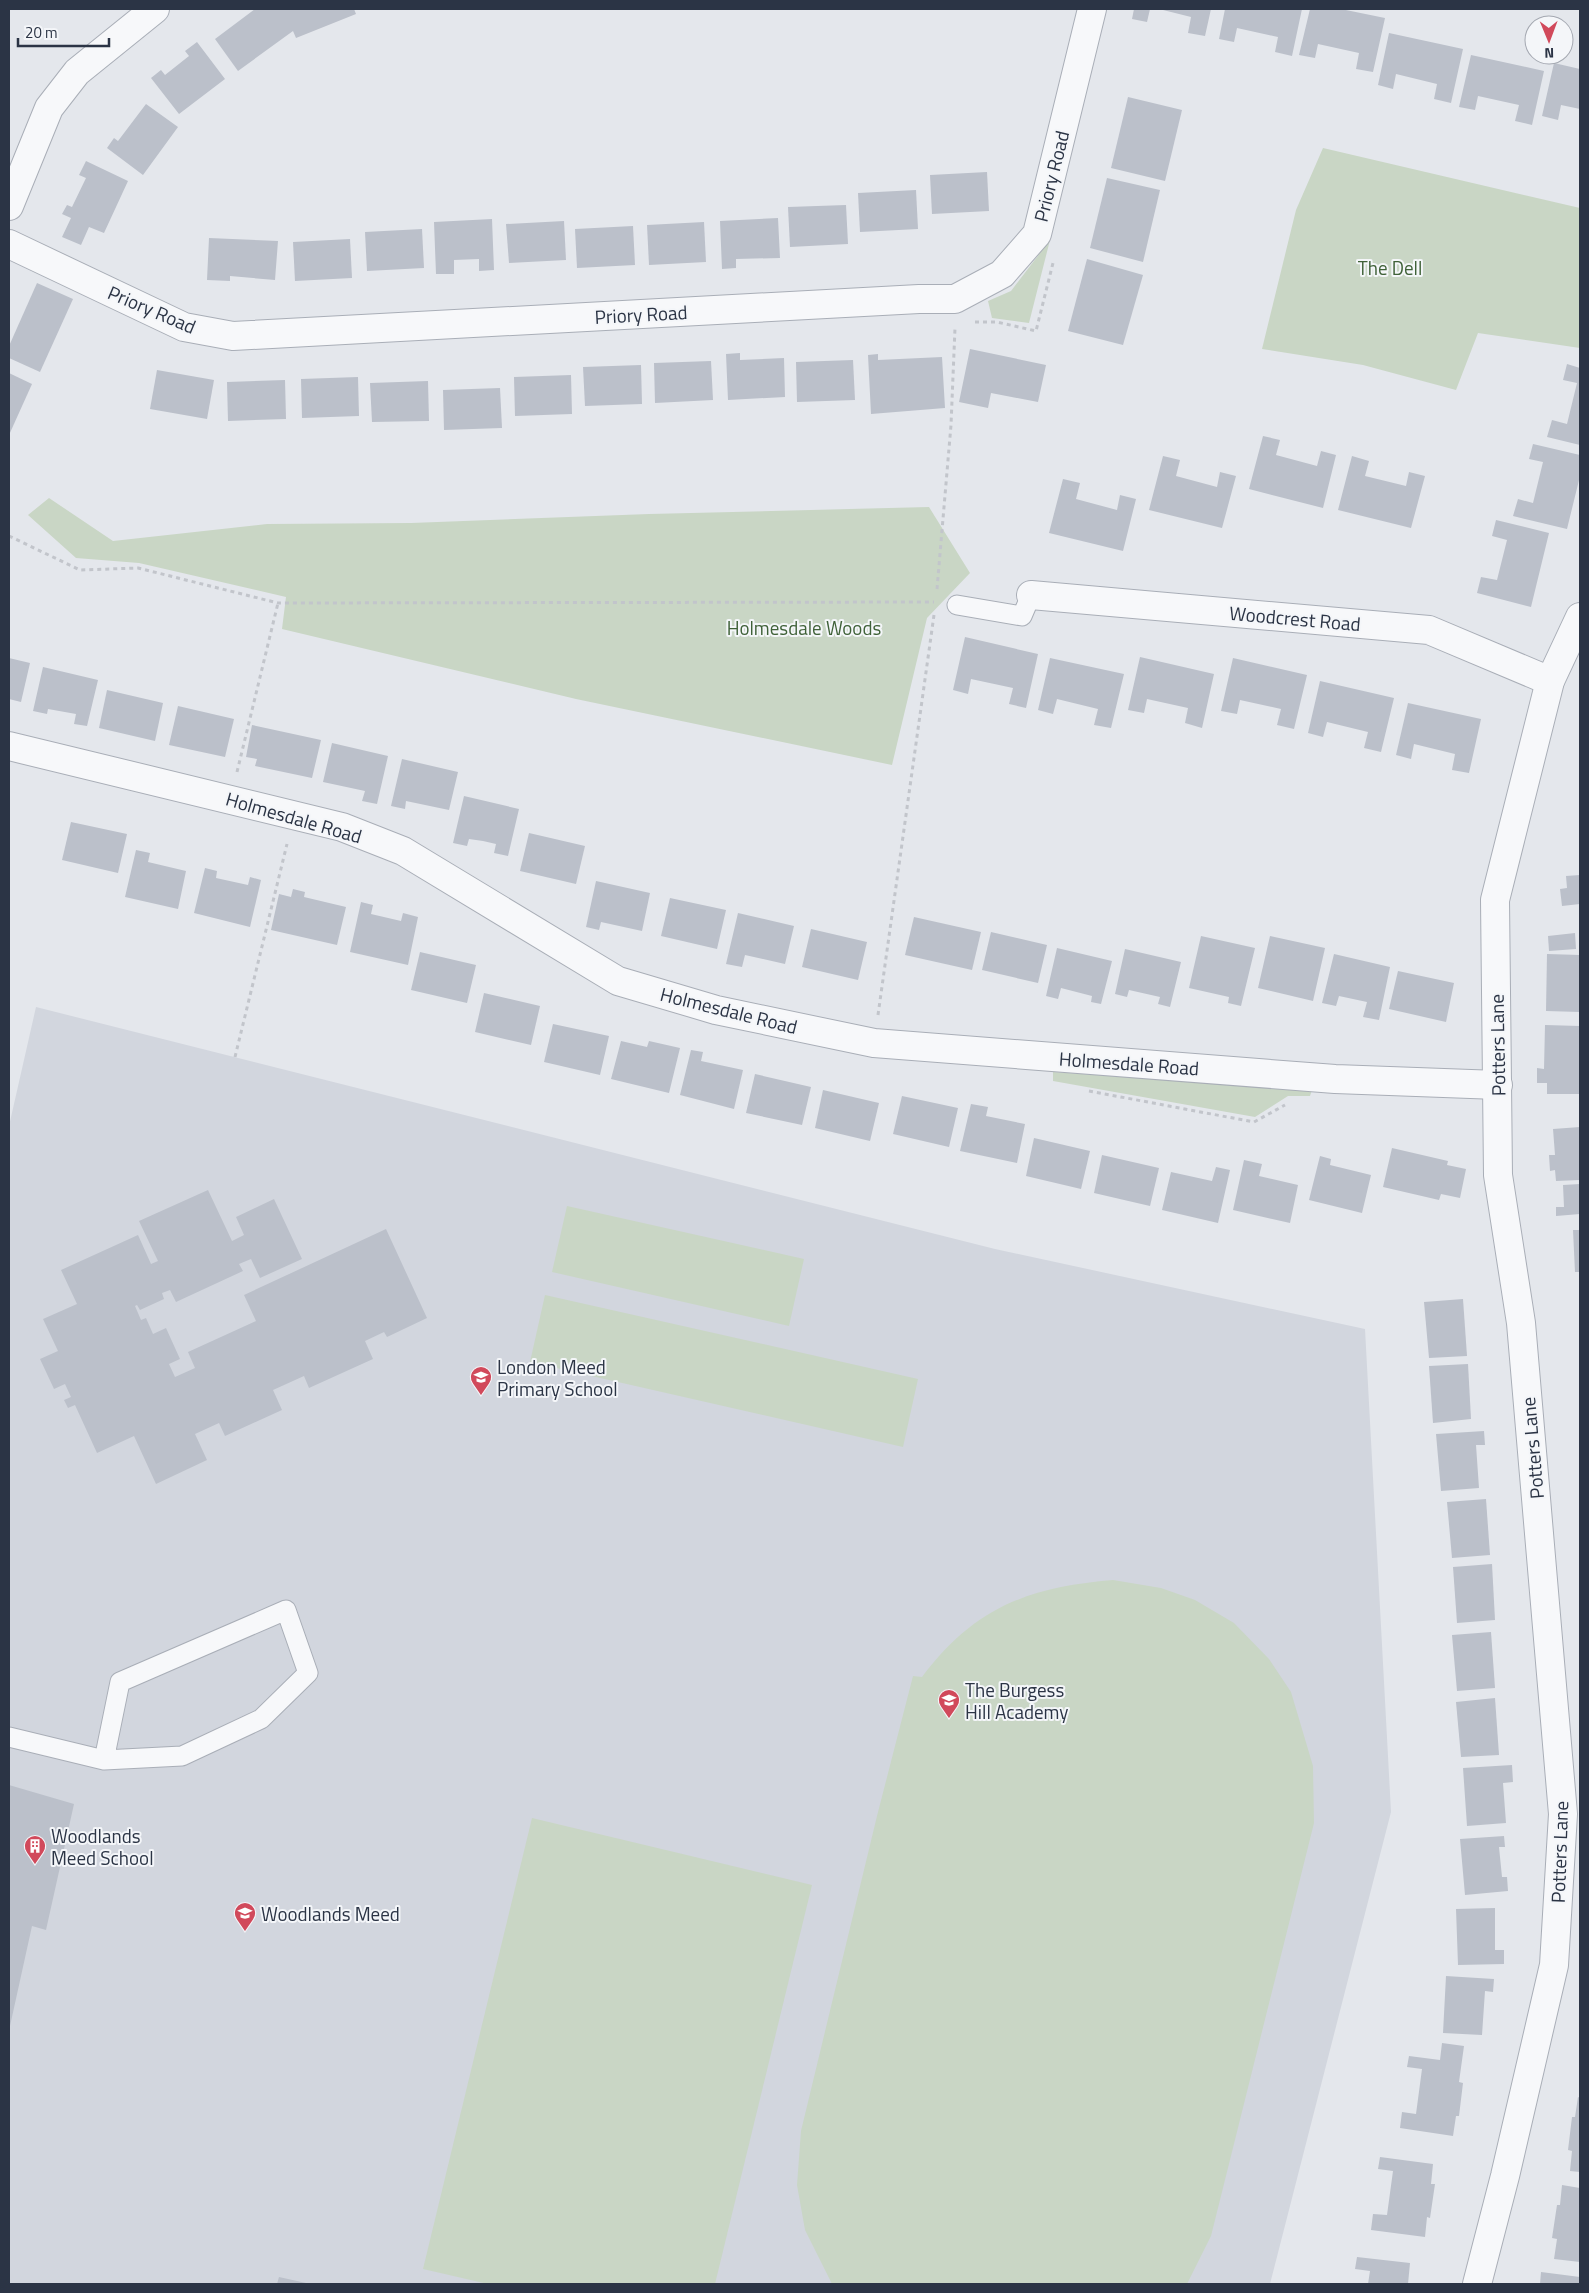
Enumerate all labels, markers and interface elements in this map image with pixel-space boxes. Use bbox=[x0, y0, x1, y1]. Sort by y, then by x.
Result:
scale bar bbox=[18, 15, 109, 47]
north arrow bbox=[1524, 15, 1574, 65]
text: 20 m bbox=[25, 21, 58, 44]
text: N bbox=[1544, 43, 1554, 64]
street label: Priory Road bbox=[1026, 127, 1076, 225]
park label: The Dell bbox=[1358, 253, 1422, 282]
street label: Priory Road bbox=[103, 277, 201, 341]
street label: Priory Road bbox=[594, 297, 688, 331]
street label: Woodcrest Road bbox=[1228, 598, 1362, 638]
park label: Holmesdale Woods bbox=[727, 613, 881, 642]
street label: Holmesdale Road bbox=[223, 784, 365, 850]
street label: Holmesdale Road bbox=[657, 979, 801, 1041]
street label: Potters Lane bbox=[1482, 994, 1512, 1096]
street label: Holmesdale Road bbox=[1058, 1044, 1200, 1082]
place label: London Meed Primary School bbox=[497, 1352, 618, 1403]
school or university icon: London Meed Primary School bbox=[469, 1365, 493, 1396]
street label: Potters Lane bbox=[1513, 1396, 1551, 1500]
place label: The Burgess Hill Academy bbox=[965, 1675, 1069, 1726]
school or university icon: The Burgess Hill Academy bbox=[937, 1688, 961, 1719]
street label: Potters Lane bbox=[1543, 1800, 1575, 1904]
place label: Woodlands Meed School bbox=[51, 1821, 154, 1872]
building icon: Woodlands Meed School bbox=[23, 1834, 47, 1865]
place label: Woodlands Meed bbox=[261, 1899, 400, 1928]
school or university icon: Woodlands Meed bbox=[233, 1901, 257, 1932]

